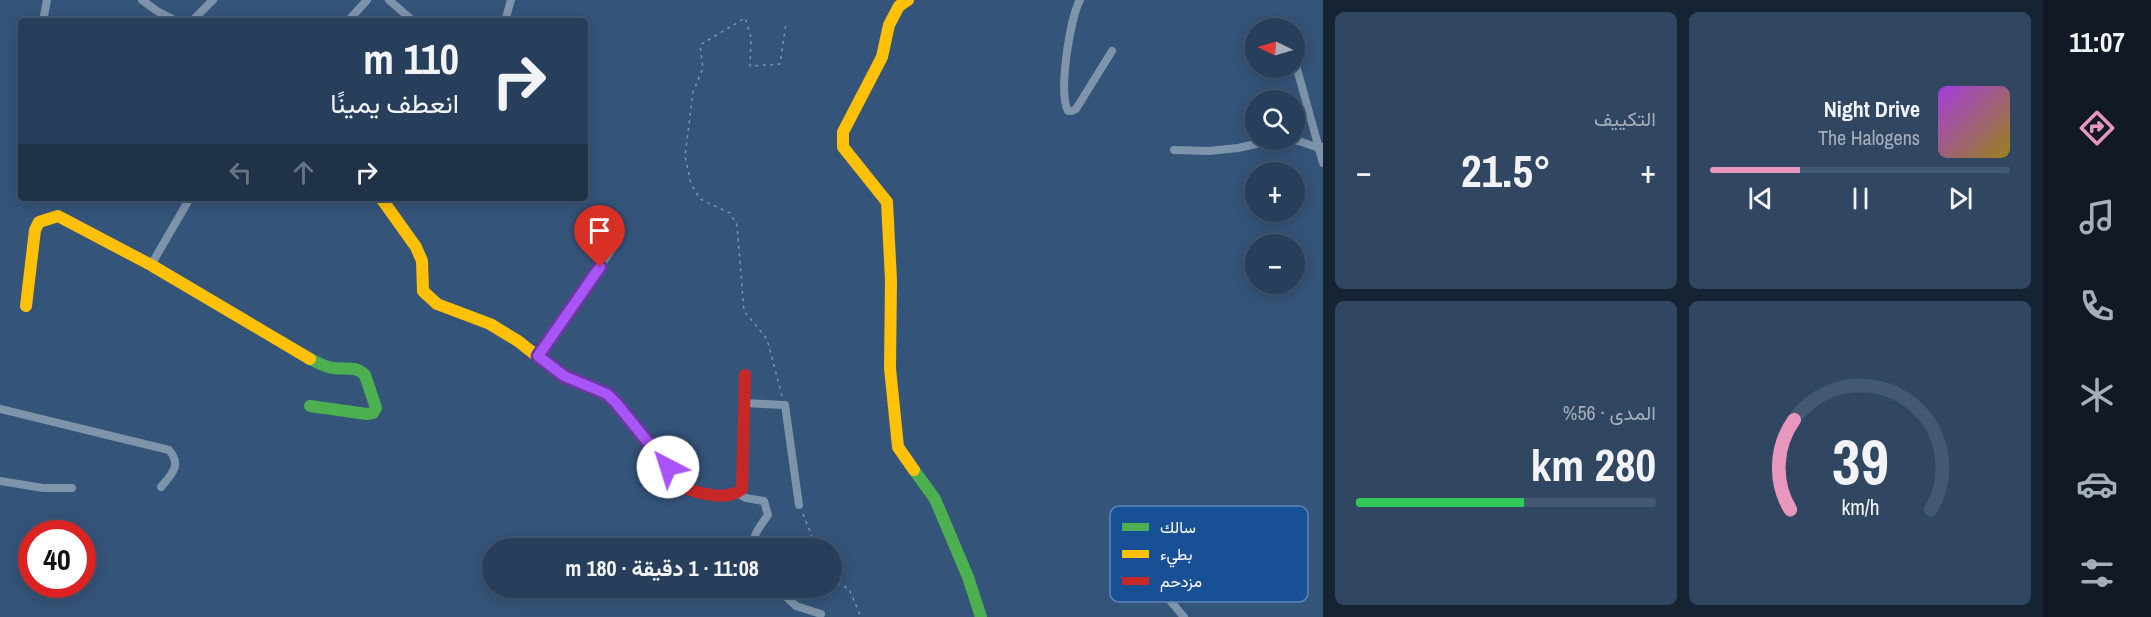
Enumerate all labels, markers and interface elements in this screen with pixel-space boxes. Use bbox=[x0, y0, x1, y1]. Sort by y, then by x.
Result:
north arrow bbox=[1245, 18, 1305, 78]
map controls bbox=[1245, 18, 1305, 294]
text: 11:07 bbox=[2069, 24, 2125, 60]
text: 110 m bbox=[363, 31, 459, 87]
icon: right bbox=[480, 42, 558, 120]
text: انعطف يمينًا bbox=[330, 85, 459, 121]
button: search bbox=[1245, 90, 1305, 150]
text: Night Drive bbox=[1824, 94, 1920, 124]
text: التكييف bbox=[1594, 105, 1656, 132]
icon: directions bbox=[2076, 107, 2118, 149]
text: The Halogens bbox=[1818, 124, 1920, 151]
text: 21.5° bbox=[1461, 140, 1551, 201]
text: − bbox=[1356, 149, 1372, 193]
text: + bbox=[1640, 149, 1656, 193]
icon: left bbox=[224, 156, 257, 189]
icon: ahead bbox=[287, 156, 320, 189]
icon: right bbox=[350, 156, 383, 189]
button: + bbox=[1245, 162, 1305, 222]
icon: previous bbox=[1744, 182, 1777, 215]
icon: pause bbox=[1844, 182, 1877, 215]
icon: next bbox=[1944, 182, 1977, 215]
icon: music bbox=[2076, 196, 2118, 238]
pin bbox=[574, 205, 625, 267]
icon: arrive bbox=[583, 214, 616, 247]
button: − bbox=[1245, 234, 1305, 294]
icon: phone bbox=[2076, 285, 2118, 327]
icon: climate bbox=[2076, 374, 2118, 416]
text: المدى · 56% bbox=[1563, 399, 1656, 426]
text: 39 bbox=[1832, 419, 1888, 503]
text: 280 km bbox=[1531, 434, 1656, 495]
position arrow bbox=[636, 435, 700, 499]
icon: car bbox=[2076, 463, 2118, 505]
text: km/h bbox=[1841, 493, 1879, 522]
legend bbox=[1110, 506, 1308, 602]
text: سالك bbox=[1160, 516, 1196, 538]
speed limit sign: 40 bbox=[18, 520, 96, 598]
text: بطيء bbox=[1160, 543, 1192, 568]
icon: filters bbox=[2076, 552, 2118, 594]
text: 11:08 · 1 دقيقة · 180 m bbox=[565, 553, 759, 583]
text: مزدحم bbox=[1160, 570, 1202, 592]

